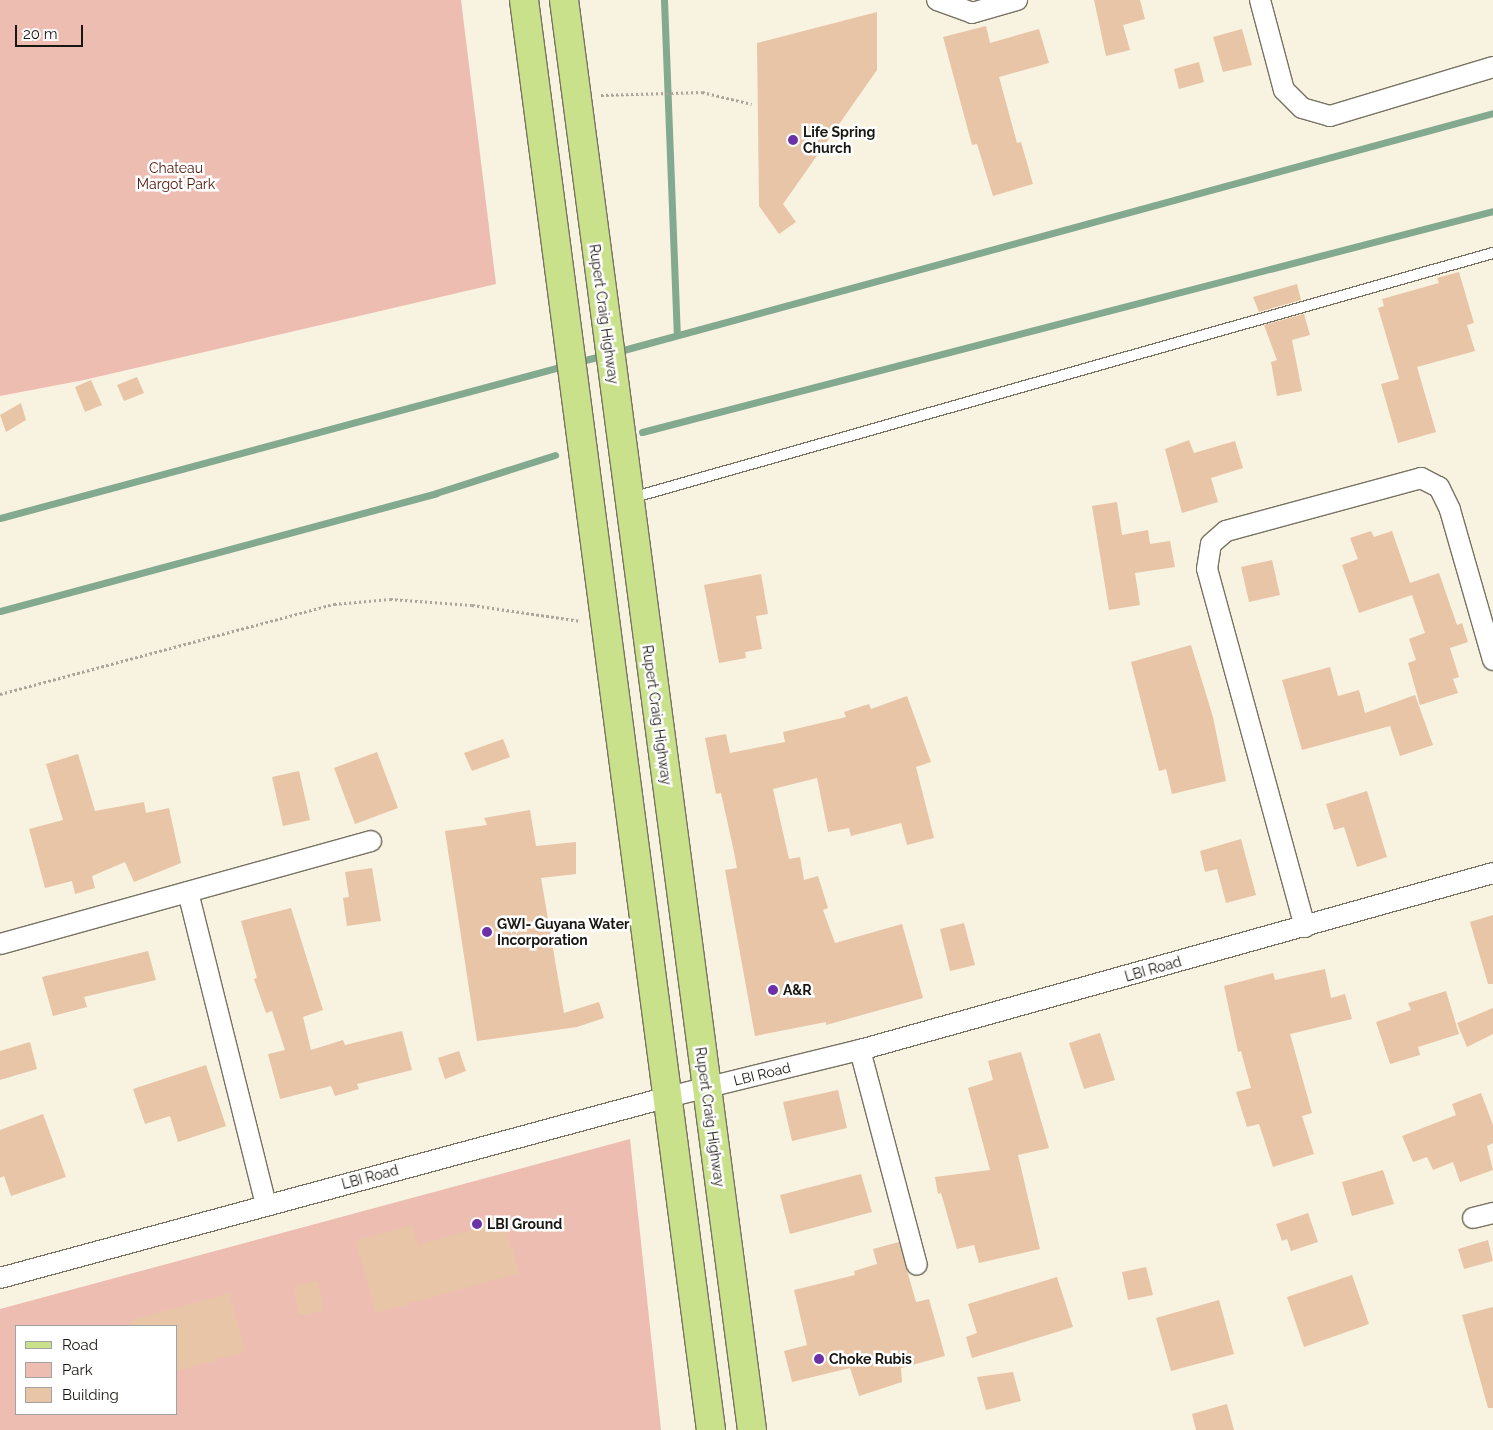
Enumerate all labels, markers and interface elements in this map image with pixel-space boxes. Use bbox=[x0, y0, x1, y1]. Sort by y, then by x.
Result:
scale bar bbox=[18, 15, 85, 47]
text: 20 m bbox=[23, 25, 58, 43]
place label: Life Spring Church bbox=[803, 124, 875, 156]
marker: Life Spring Church bbox=[787, 134, 799, 146]
park label: Chateau Margot Park bbox=[137, 160, 215, 192]
street label: Rupert Craig Highway bbox=[586, 243, 622, 385]
street label: Rupert Craig Highway bbox=[639, 644, 675, 786]
place label: GWI- Guyana Water Incorporation bbox=[497, 916, 630, 949]
marker: GWI- Guyana Water Incorporation bbox=[481, 926, 493, 938]
street label: LBI Road bbox=[1123, 953, 1183, 985]
place label: A&R bbox=[783, 982, 811, 998]
marker: A&R bbox=[767, 984, 779, 996]
street label: Rupert Craig Highway bbox=[692, 1046, 728, 1188]
street label: LBI Road bbox=[732, 1059, 792, 1089]
street label: LBI Road bbox=[340, 1161, 400, 1193]
place label: LBI Ground bbox=[487, 1216, 562, 1232]
marker: LBI Ground bbox=[471, 1218, 483, 1230]
legend bbox=[15, 1325, 178, 1415]
text: Road bbox=[62, 1336, 98, 1354]
place label: Choke Rubis bbox=[829, 1351, 912, 1367]
marker: Choke Rubis bbox=[813, 1353, 825, 1365]
text: Park bbox=[62, 1361, 93, 1379]
text: Building bbox=[62, 1386, 119, 1404]

